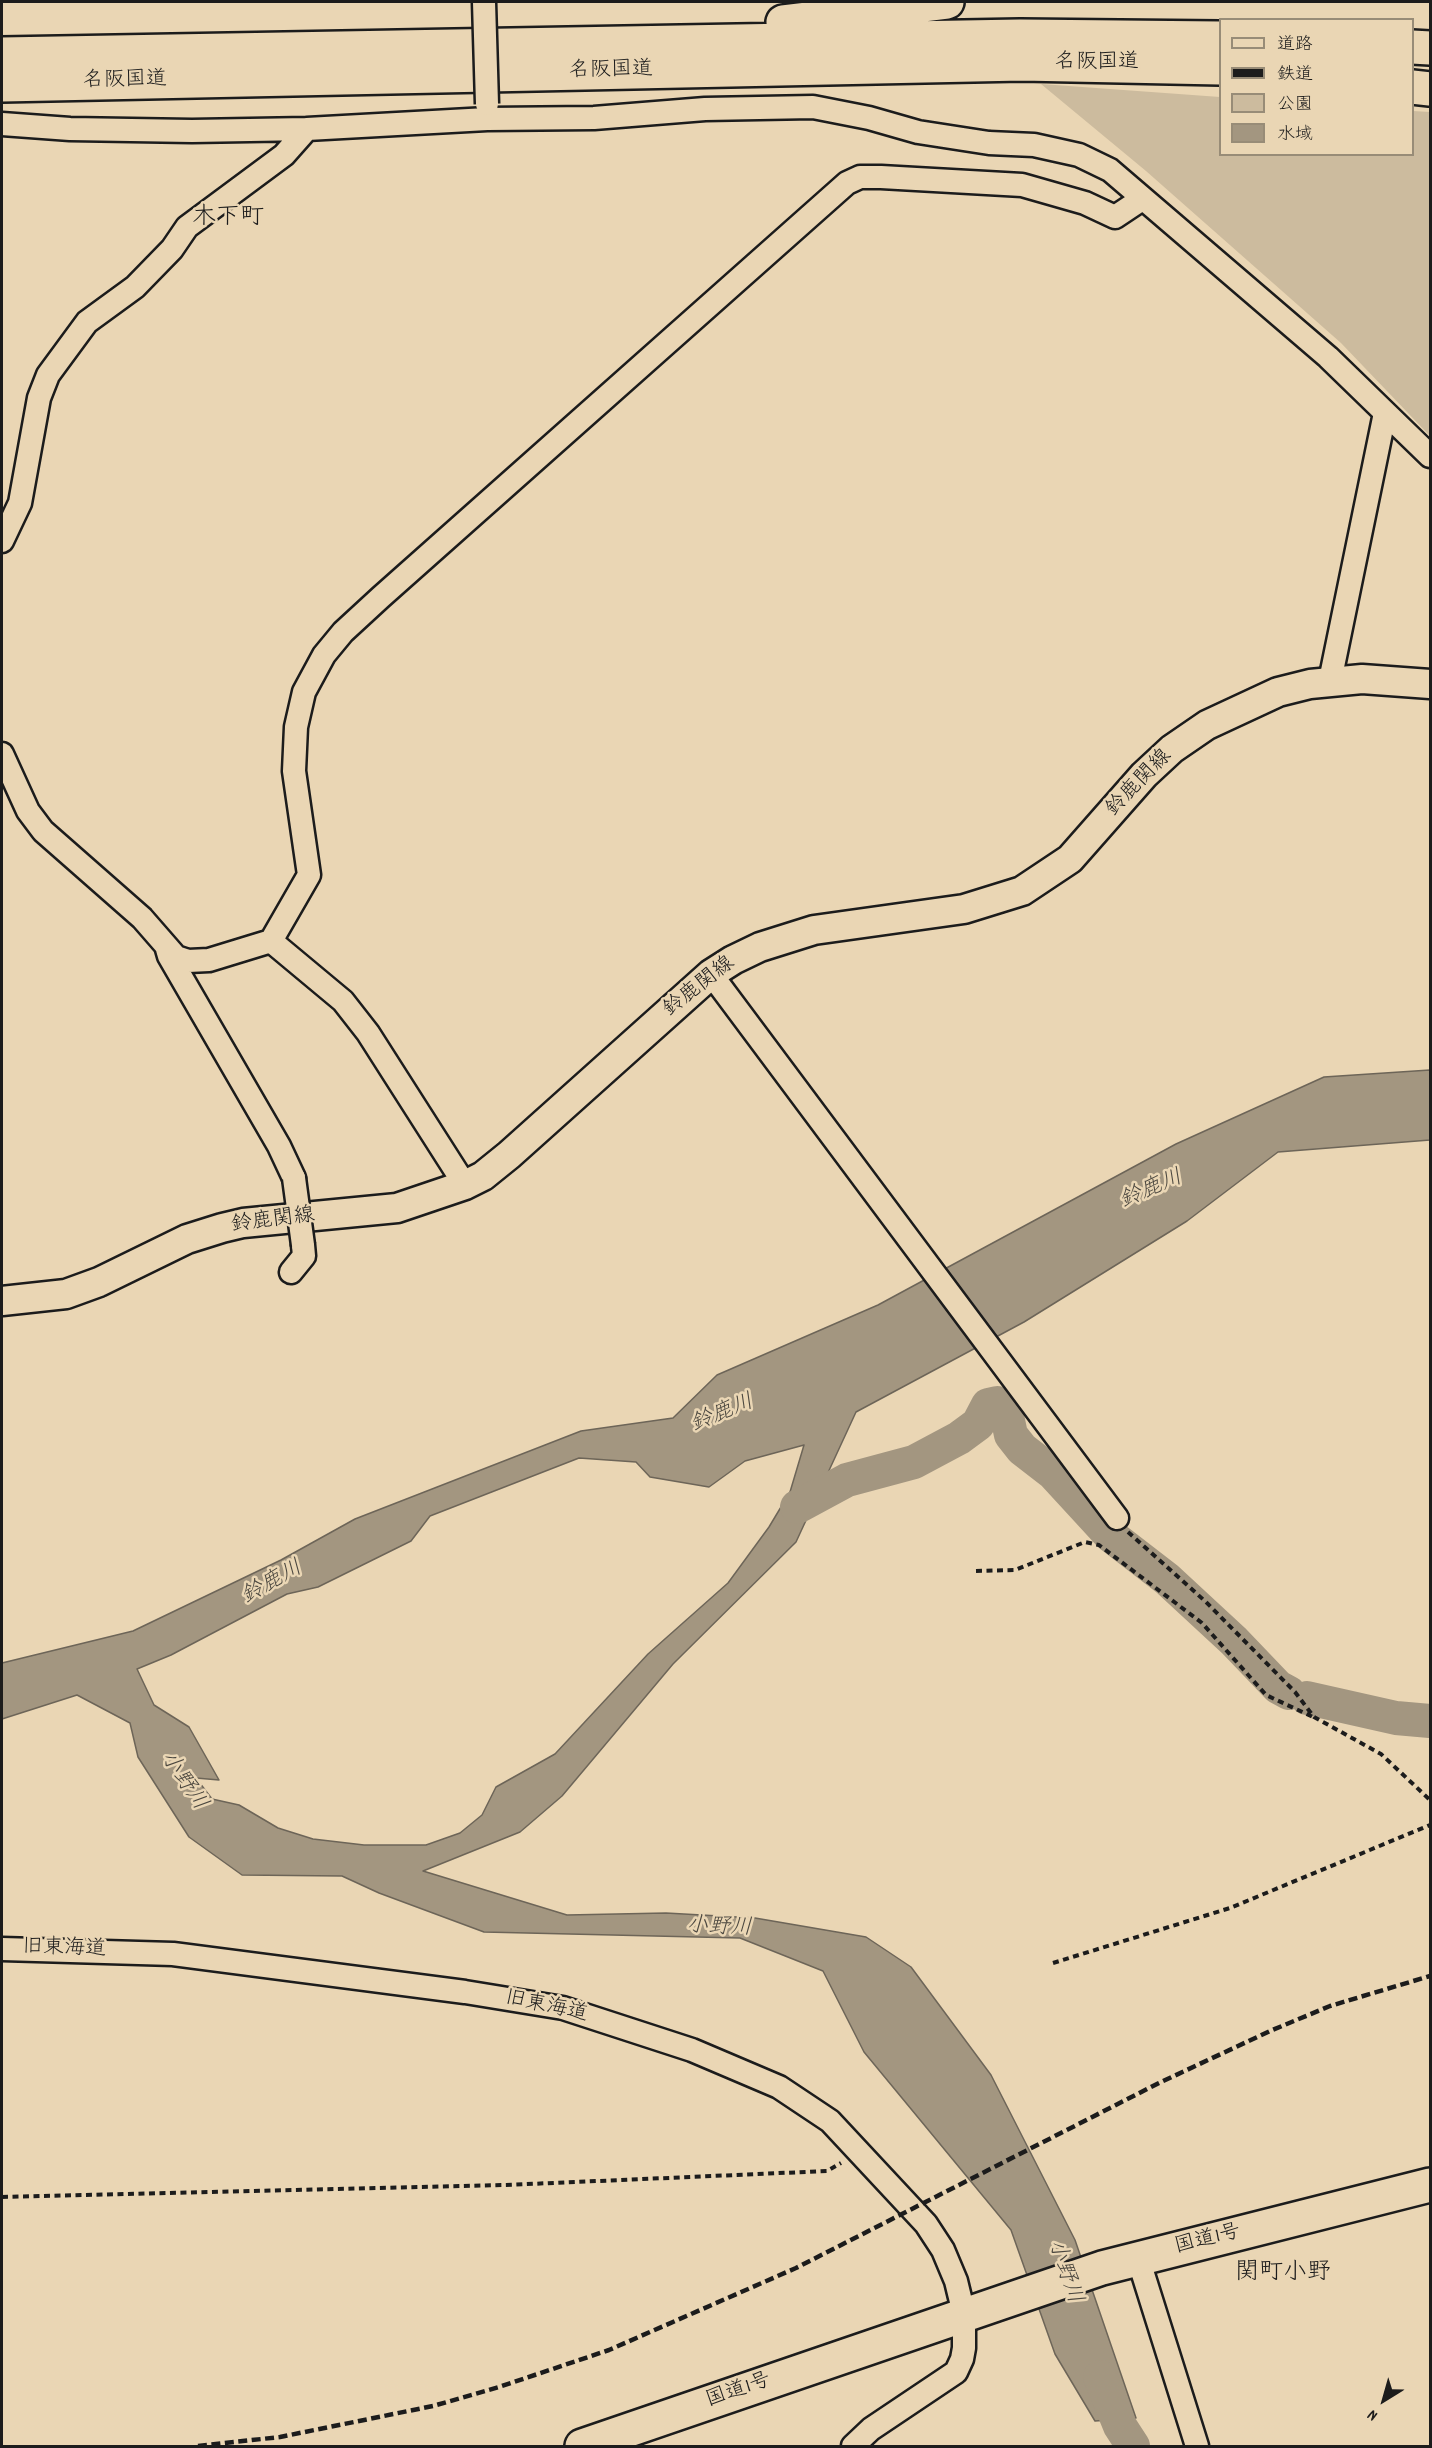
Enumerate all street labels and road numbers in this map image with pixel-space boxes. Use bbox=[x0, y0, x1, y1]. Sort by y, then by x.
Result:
street label: 名阪国道 bbox=[1055, 51, 1139, 77]
street label: 名阪国道 bbox=[569, 59, 653, 85]
street label: 名阪国道 bbox=[83, 69, 167, 95]
street label: 鈴鹿関線 bbox=[1102, 745, 1178, 823]
street label: 鈴鹿関線 bbox=[659, 952, 741, 1024]
street label: 鈴鹿関線 bbox=[230, 1204, 316, 1240]
street label: 旧東海道 bbox=[22, 1936, 106, 1964]
street label: 旧東海道 bbox=[502, 1987, 590, 2029]
street label: 国道1号 bbox=[1172, 2221, 1244, 2261]
street label: 国道1号 bbox=[703, 2369, 775, 2415]

